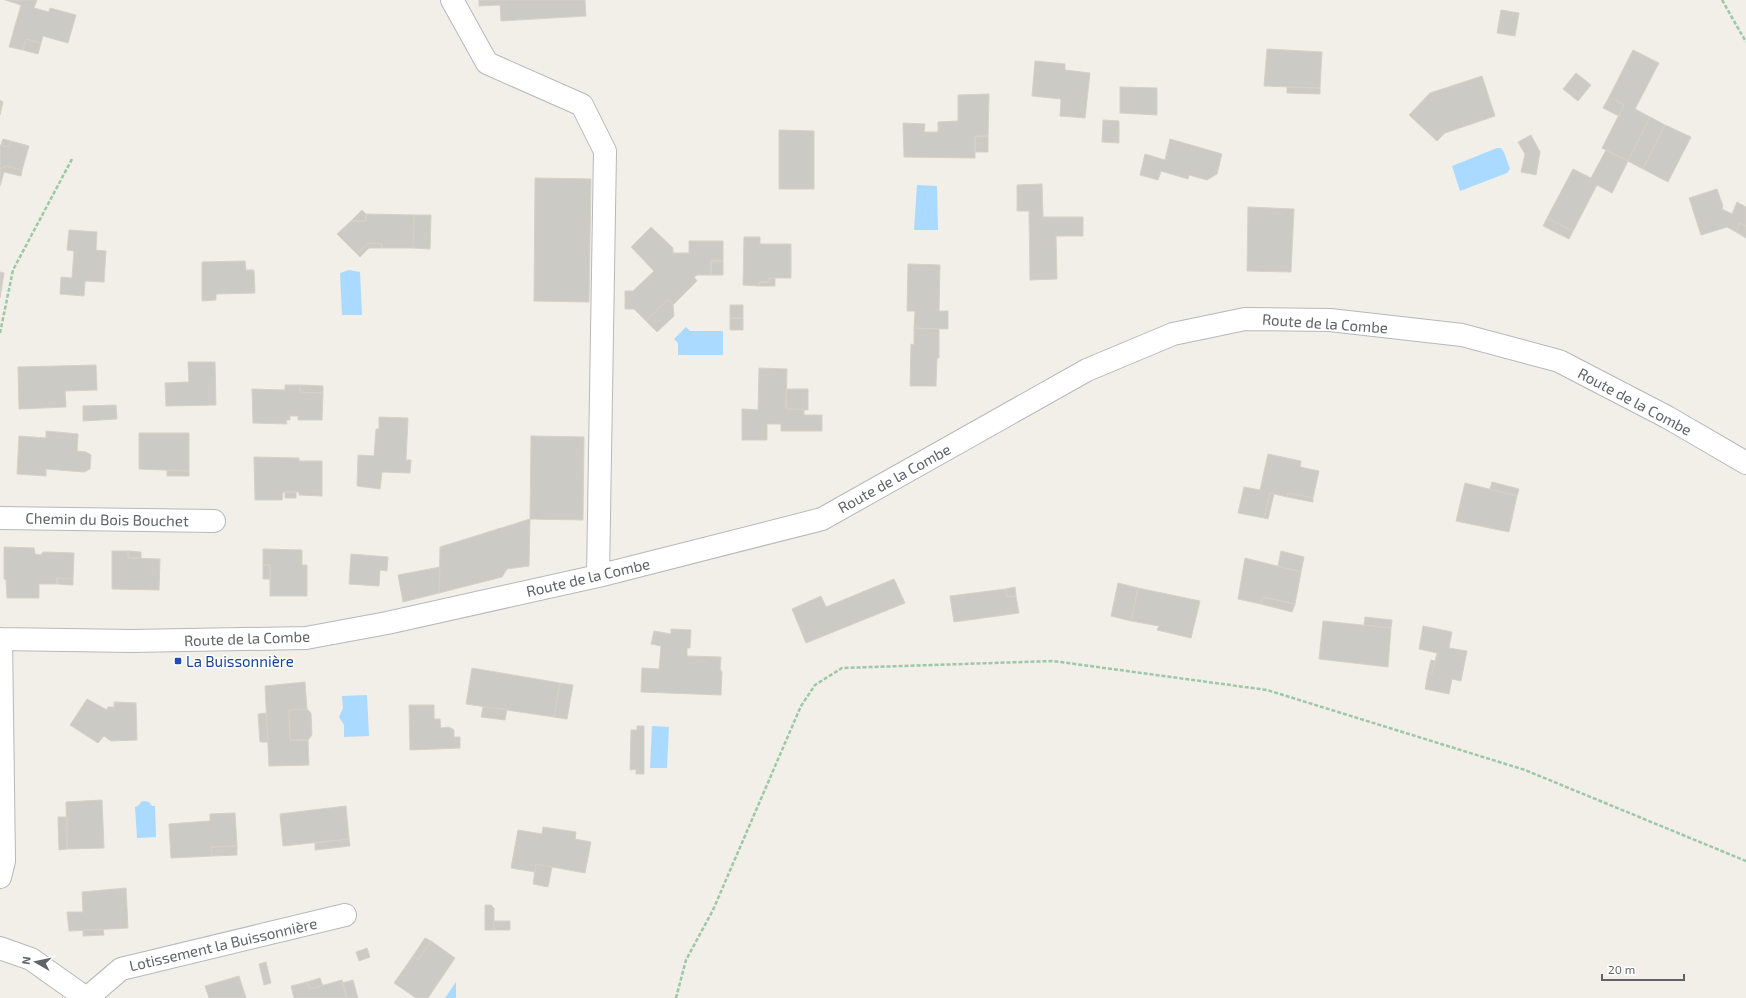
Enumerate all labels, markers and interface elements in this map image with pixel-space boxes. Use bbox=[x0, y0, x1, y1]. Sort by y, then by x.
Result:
street label: Route de la Combe bbox=[1261, 310, 1389, 336]
street label: Route de la Combe bbox=[1575, 363, 1695, 439]
street label: Route de la Combe bbox=[834, 440, 954, 516]
street label: Chemin du Bois Bouchet bbox=[25, 509, 189, 529]
street label: Route de la Combe bbox=[524, 554, 652, 600]
street label: Route de la Combe bbox=[184, 627, 310, 649]
place label: La Buissonnière bbox=[186, 652, 294, 670]
marker: La Buissonnière bbox=[173, 656, 183, 666]
street label: Lotissement la Buissonnière bbox=[127, 914, 319, 974]
north arrow bbox=[16, 942, 56, 982]
text: N bbox=[19, 955, 33, 965]
scale bar bbox=[1602, 956, 1684, 982]
text: 20 m bbox=[1608, 962, 1635, 976]

